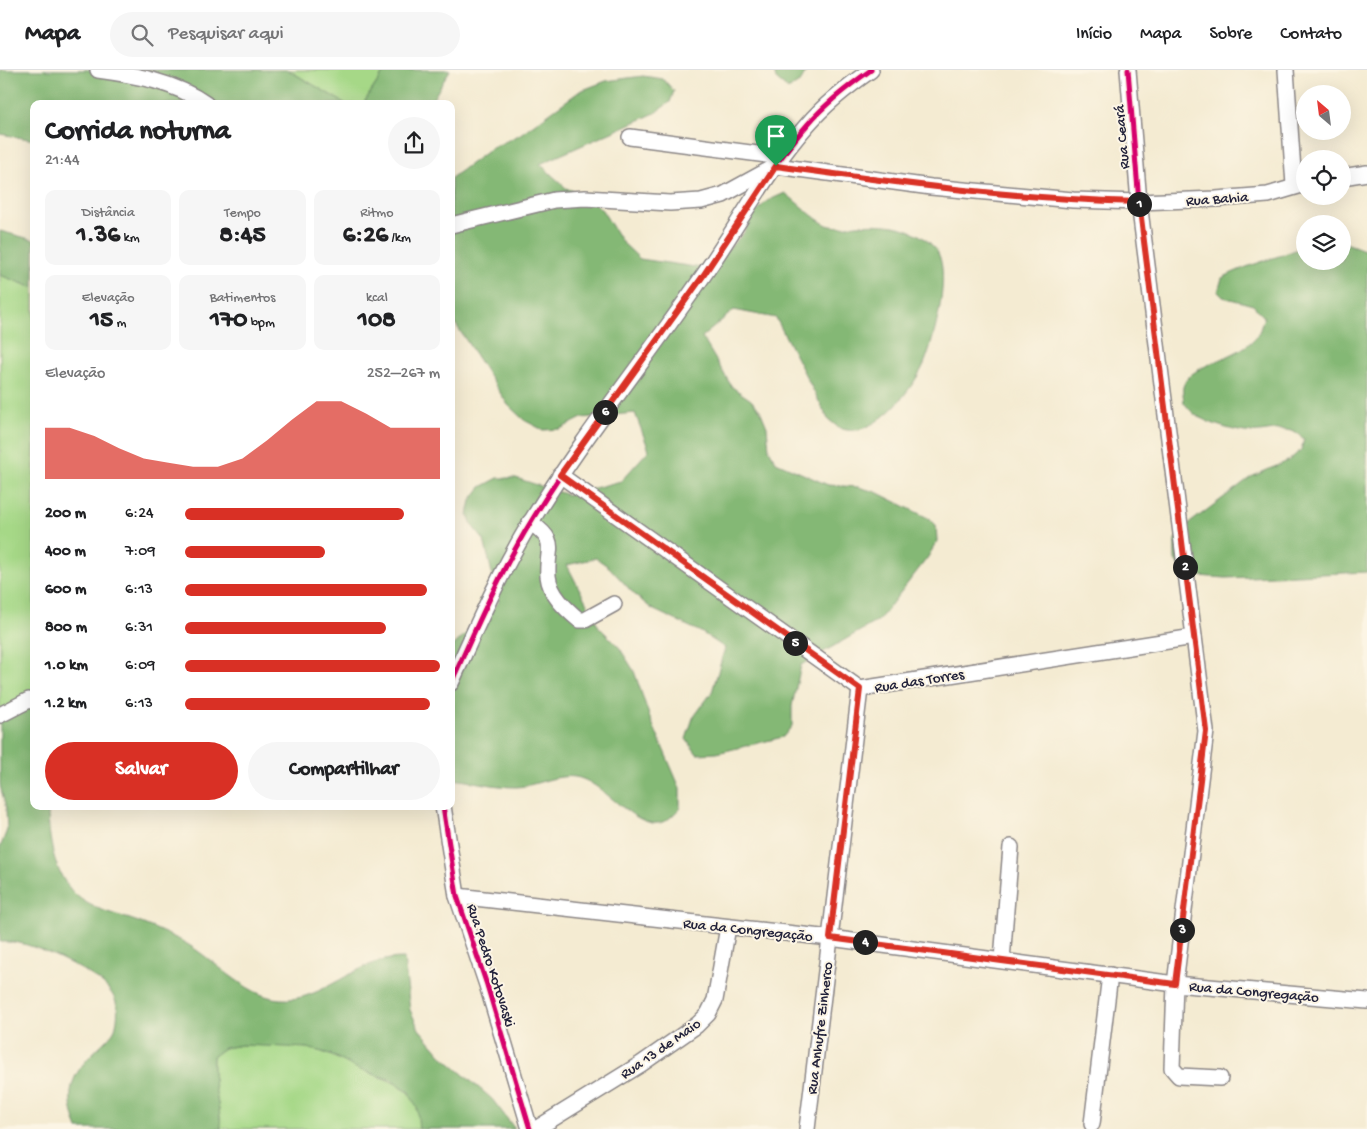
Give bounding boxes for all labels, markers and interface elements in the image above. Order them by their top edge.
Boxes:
search box [110,12,460,57]
text: Mapa [25,20,80,49]
icon: search [128,21,156,49]
text: Pesquisar aqui [168,23,284,46]
text: Início [1076,24,1112,45]
text: Mapa [1140,24,1181,45]
text: Sobre [1209,24,1252,45]
text: Contato [1280,24,1342,45]
north arrow [1296,85,1351,140]
map controls [1296,85,1351,270]
street label: Rua Ceará [1111,103,1135,170]
pin [755,115,797,166]
text: Corrida noturna [45,116,230,149]
button: share [388,117,440,169]
icon: arrive [762,122,790,150]
button: locate [1296,150,1351,205]
text: 21:44 [45,152,79,171]
street label: Rua Bahia [1185,189,1250,211]
pin: 1 [1126,192,1152,216]
text: 1 [1137,196,1142,213]
text: Distância [82,205,135,222]
text: Tempo [224,205,261,222]
text: Ritmo [360,205,393,222]
button: layers [1296,215,1351,270]
text: 1.36 [77,222,120,251]
text: 8:45 [219,222,266,251]
text: 6:26 [343,222,388,251]
text: km [120,230,140,247]
text: /km [388,230,411,247]
text: Elevação [82,290,135,307]
text: Batimentos [210,290,275,307]
text: kcal [366,290,388,307]
text: 15 [90,307,113,336]
text: 170 [210,307,247,336]
text: 108 [358,307,396,336]
text: m [113,315,126,332]
text: bpm [247,315,275,332]
text: Elevação [45,365,105,384]
text: 252–267 m [367,365,440,384]
pin: 6 [592,400,618,424]
text: 6 [602,404,609,421]
text: 200 m [45,505,86,524]
text: 6:24 [125,505,154,524]
text: 400 m [45,543,86,562]
text: 7:09 [125,543,155,562]
pin: 2 [1172,554,1198,580]
text: 2 [1182,559,1189,576]
text: 600 m [45,581,86,600]
text: 6:13 [125,581,153,600]
text: 800 m [45,619,87,638]
text: 6:31 [125,619,153,638]
pin: 5 [782,630,808,656]
text: 5 [792,635,799,652]
text: 1.0 km [45,657,88,676]
text: 6:09 [125,657,155,676]
street label: Rua das Torres [873,666,966,698]
text: 1.2 km [45,695,87,714]
text: 6:13 [125,695,153,714]
button: Salvar [45,742,238,800]
button: Compartilhar [248,742,440,800]
street label: Rua Pedro Kotovaski [462,902,519,1030]
street label: Rua da Congregação [682,915,814,947]
pin: 3 [1170,918,1194,942]
text: 3 [1179,922,1186,939]
pin: 4 [852,930,878,954]
text: 4 [862,934,869,951]
street label: Rua Anhufre Zinherco [804,961,838,1095]
street label: Rua da Congregação [1188,978,1320,1008]
street label: Rua 13 de Maio [617,1015,705,1084]

